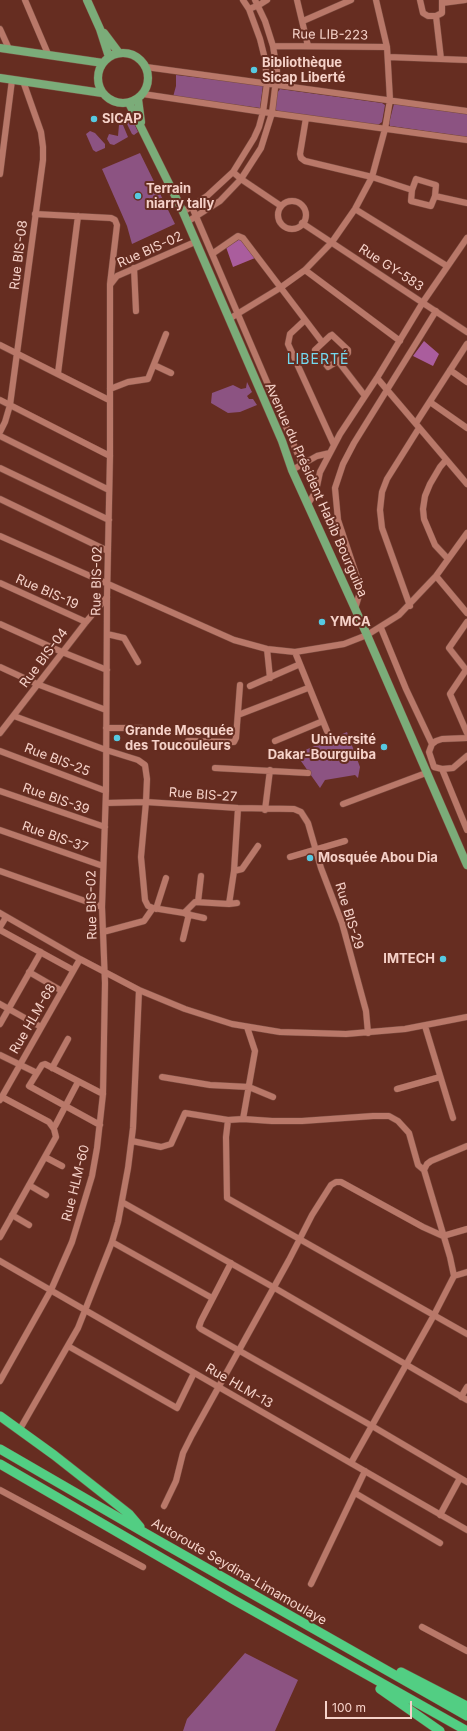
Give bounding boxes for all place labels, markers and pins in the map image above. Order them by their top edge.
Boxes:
place label: Bibliothèque Sicap Liberté [262,55,345,86]
marker: Bibliothèque Sicap Liberté [249,65,259,75]
place label: SICAP [102,111,142,127]
marker: SICAP [89,114,99,124]
place label: Terrain niarry tally [146,181,214,212]
marker: Terrain niarry tally [133,191,143,201]
place label: YMCA [330,614,371,630]
marker: YMCA [317,617,327,627]
place label: Grande Mosquée des Toucouleurs [125,723,234,754]
place label: Université Dakar-Bourguiba [268,732,376,763]
marker: Grande Mosquée des Toucouleurs [112,733,122,743]
marker: Université Dakar-Bourguiba [379,742,389,752]
place label: Mosquée Abou Dia [318,850,438,866]
marker: Mosquée Abou Dia [305,853,315,863]
place label: IMTECH [383,951,435,967]
marker: IMTECH [438,954,448,964]

